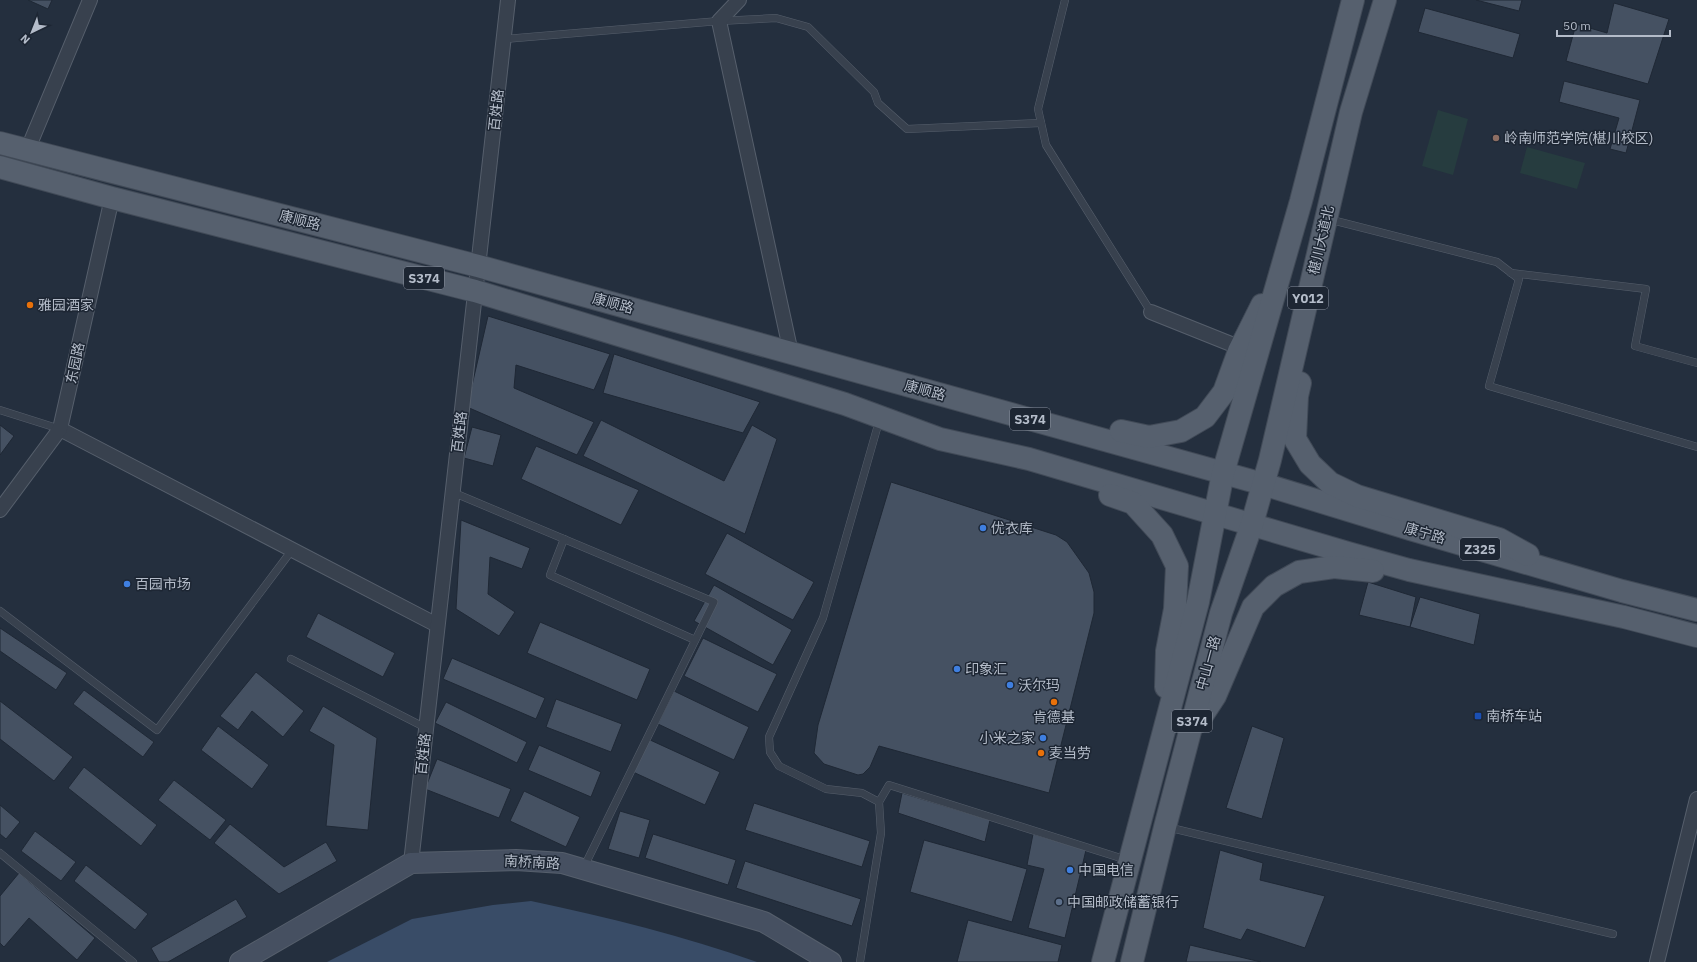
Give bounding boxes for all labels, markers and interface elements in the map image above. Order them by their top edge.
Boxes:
north arrow [12,12,52,52]
scale bar [1557,12,1670,38]
text: 50 m [1563,18,1591,33]
text: N [17,31,33,47]
street label: 百姓路 [485,88,507,132]
place label: 岭南师范学院(椹川校区) [1504,129,1653,147]
marker: 岭南师范学院(椹川校区) [1491,133,1501,143]
street label: 椹川大道北 [1304,204,1338,276]
street label: 康顺路 [277,206,323,234]
road number: S374 [404,267,444,289]
road number: Y012 [1288,287,1328,309]
street label: 康顺路 [590,289,636,317]
place label: 雅园酒家 [38,296,94,314]
marker: 雅园酒家 [25,300,35,310]
street label: 东园路 [62,341,88,385]
street label: 康顺路 [902,376,948,404]
road number: S374 [1010,408,1050,430]
street label: 百姓路 [448,410,470,454]
place label: 优衣库 [991,519,1033,537]
street label: 康宁路 [1402,519,1448,547]
marker: 优衣库 [978,523,988,533]
road number: Z325 [1460,538,1500,560]
place label: 百园市场 [135,575,191,593]
marker: 百园市场 [122,579,132,589]
street label: 中山一路 [1192,634,1224,692]
place label: 印象汇 [965,660,1007,678]
marker: 印象汇 [952,664,962,674]
place label: 沃尔玛 [1018,676,1060,694]
marker: 沃尔玛 [1005,680,1015,690]
marker: 肯德基 [1049,697,1059,707]
place label: 南桥车站 [1486,707,1542,725]
place label: 肯德基 [1033,708,1075,726]
road number: S374 [1172,710,1212,732]
marker: 南桥车站 [1473,711,1483,721]
place label: 小米之家 [979,729,1035,747]
street label: 百姓路 [412,732,434,776]
marker: 小米之家 [1038,733,1048,743]
place label: 麦当劳 [1049,744,1091,762]
marker: 麦当劳 [1036,748,1046,758]
street label: 南桥南路 [504,852,560,872]
place label: 中国电信 [1078,861,1134,879]
marker: 中国电信 [1065,865,1075,875]
place label: 中国邮政储蓄银行 [1067,893,1179,911]
marker: 中国邮政储蓄银行 [1054,897,1064,907]

